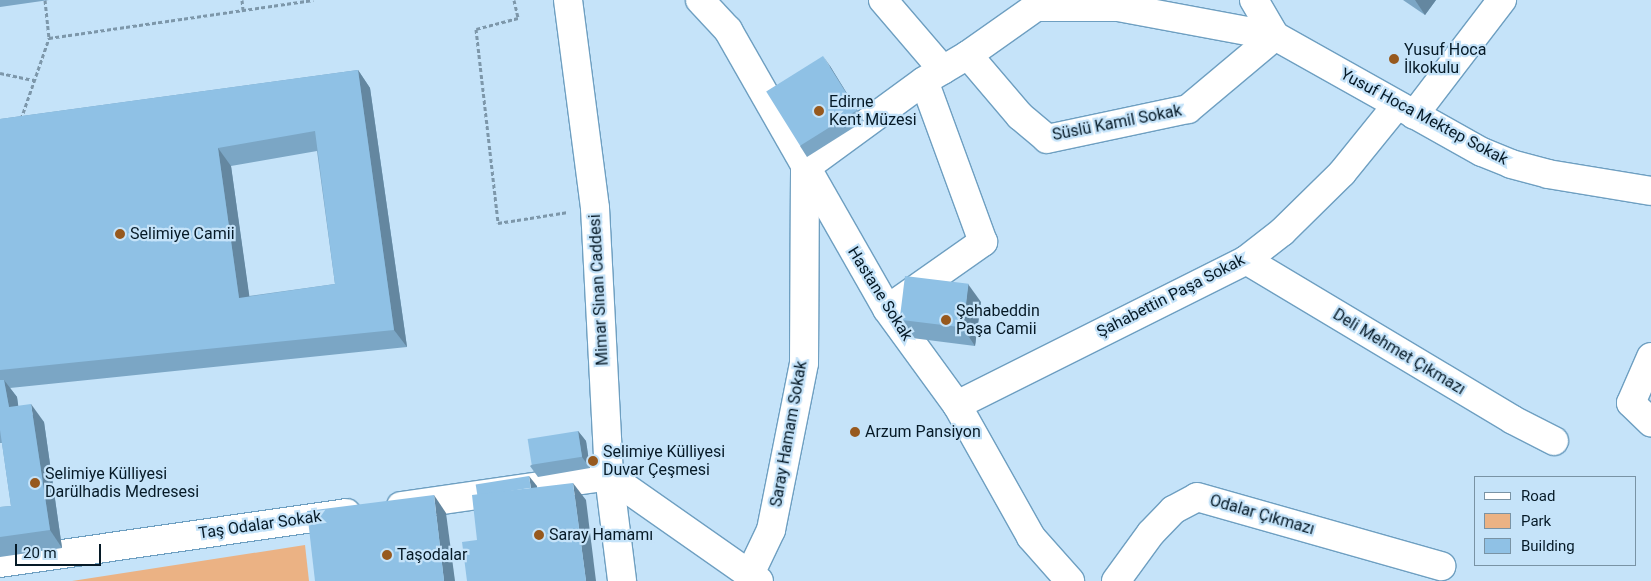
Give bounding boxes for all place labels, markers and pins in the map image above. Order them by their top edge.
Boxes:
place label: Yusuf Hoca İlkokulu [1404,40,1486,78]
marker: Yusuf Hoca İlkokulu [1388,53,1400,65]
place label: Edirne Kent Müzesi [829,92,917,130]
marker: Edirne Kent Müzesi [813,105,825,117]
place label: Selimiye Camii [130,224,235,244]
marker: Selimiye Camii [114,228,126,240]
place label: Şehabeddin Paşa Camii [956,301,1040,339]
marker: Şehabeddin Paşa Camii [940,314,952,326]
place label: Arzum Pansiyon [865,422,981,442]
marker: Arzum Pansiyon [849,426,861,438]
place label: Selimiye Külliyesi Duvar Çeşmesi [603,442,725,480]
marker: Selimiye Külliyesi Duvar Çeşmesi [587,455,599,467]
place label: Selimiye Külliyesi Darülhadis Medresesi [45,464,199,502]
marker: Selimiye Külliyesi Darülhadis Medresesi [29,477,41,489]
place label: Saray Hamamı [549,525,653,545]
marker: Saray Hamamı [533,529,545,541]
place label: Taşodalar [397,545,467,565]
marker: Taşodalar [381,549,393,561]

